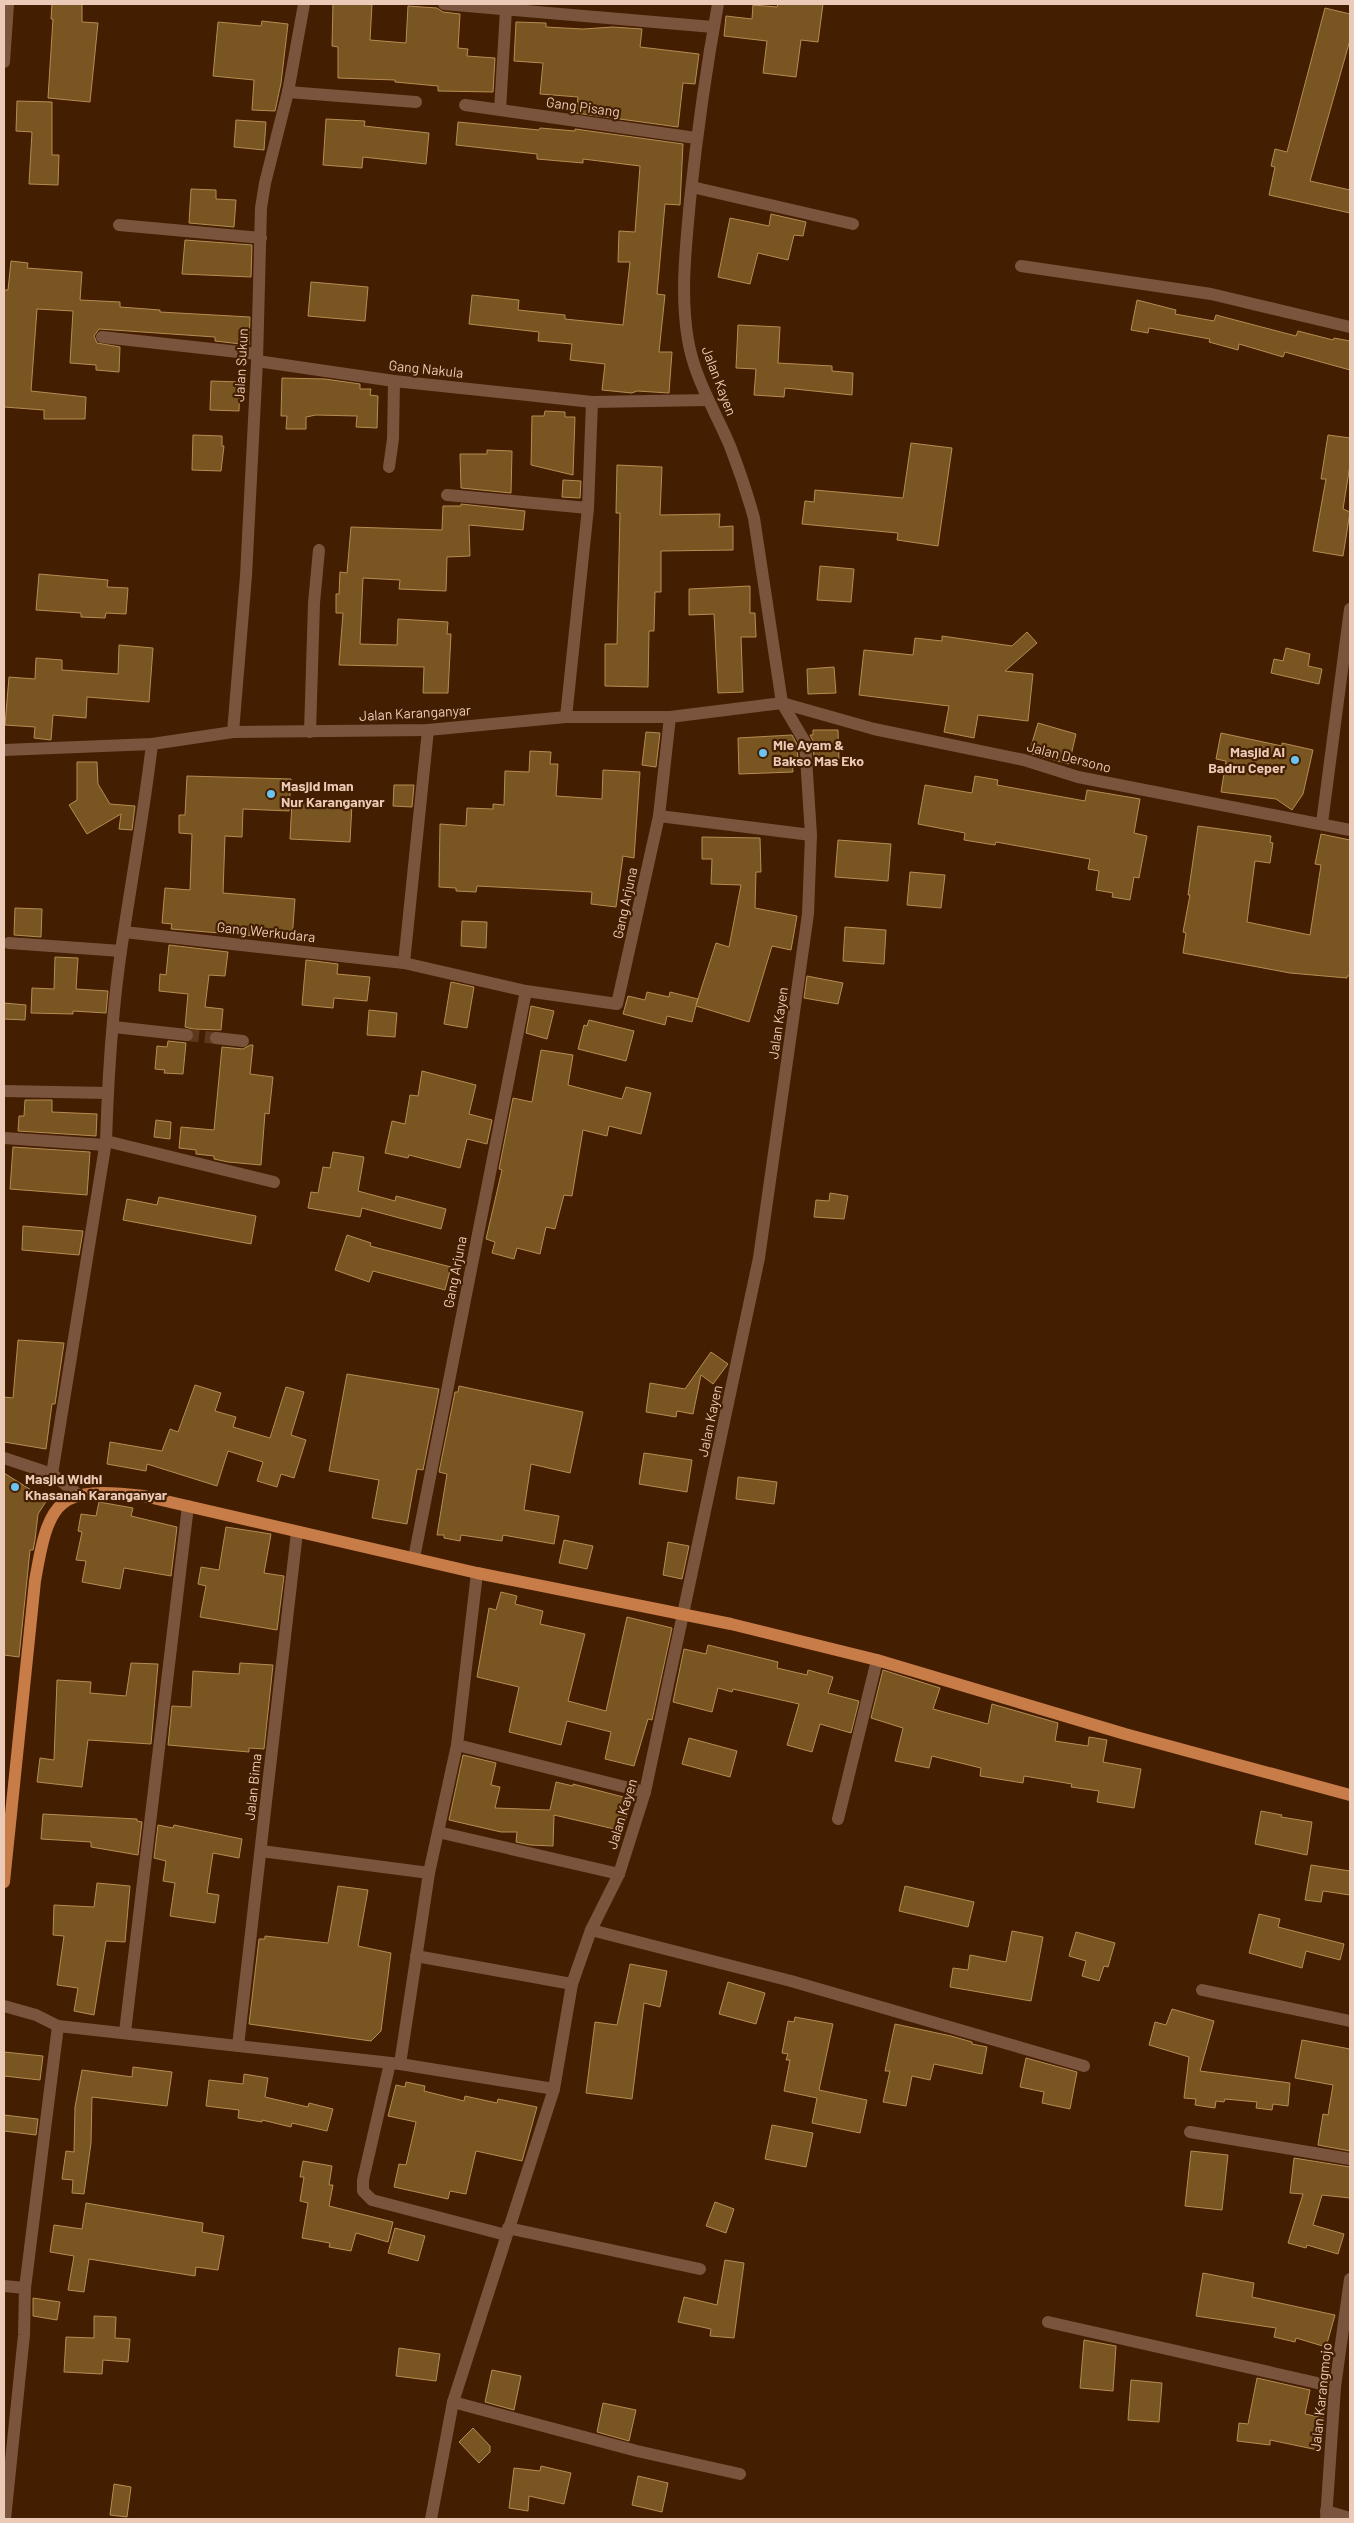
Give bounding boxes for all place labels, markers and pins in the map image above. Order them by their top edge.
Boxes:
place label: Mie Ayam & Bakso Mas Eko [773,736,864,769]
place label: Masjid Al Badru Ceper [1208,743,1286,776]
marker: Mie Ayam & Bakso Mas Eko [757,747,769,759]
marker: Masjid Al Badru Ceper [1289,754,1301,766]
place label: Masjid Iman Nur Karanganyar [281,777,385,810]
marker: Masjid Iman Nur Karanganyar [265,788,277,800]
place label: Masjid Widhi Khasanah Karanganyar [25,1470,168,1503]
marker: Masjid Widhi Khasanah Karanganyar [9,1481,21,1493]

